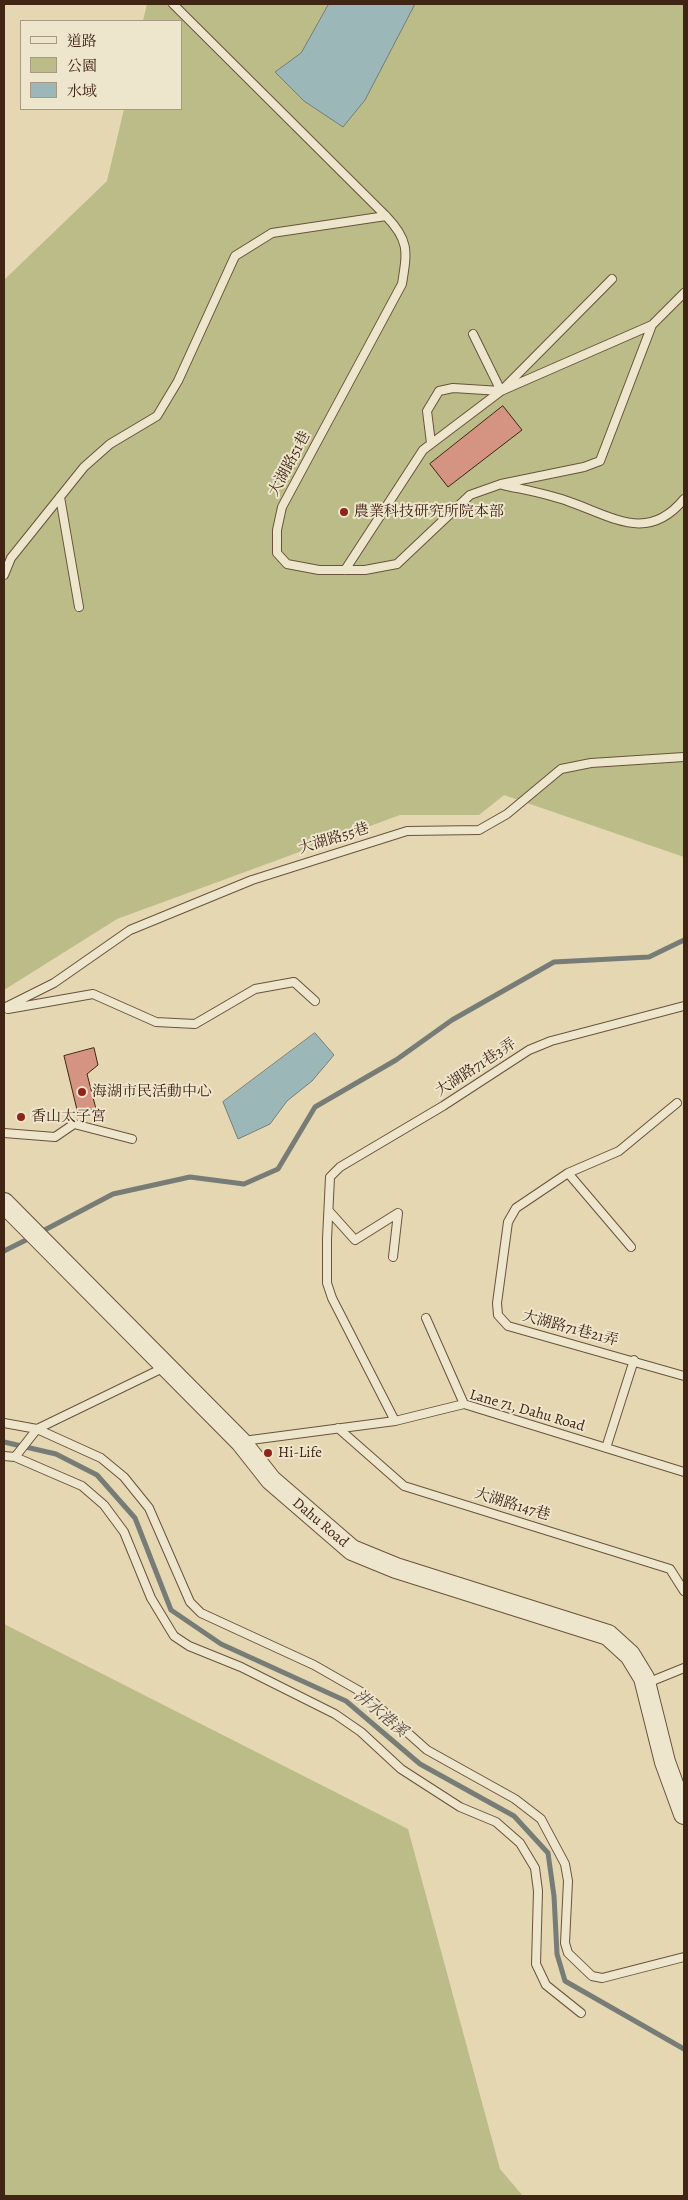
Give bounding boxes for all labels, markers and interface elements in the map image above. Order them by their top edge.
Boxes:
legend [20,20,182,110]
text: 道路 [67,31,97,51]
text: 公園 [67,56,97,76]
text: 水域 [67,81,97,101]
street label: 大湖路51巷 [265,428,315,500]
place label: 農業科技研究所院本部 [354,503,504,521]
marker: 農業科技研究所院本部 [338,506,350,518]
street label: 大湖路55巷 [297,820,371,858]
street label: 大湖路71巷3弄 [432,1035,520,1101]
place label: 海湖市民活動中心 [92,1083,212,1101]
marker: 海湖市民活動中心 [76,1086,88,1098]
place label: 香山太子宮 [31,1108,106,1126]
marker: 香山太子宮 [15,1111,27,1123]
street label: 大湖路71巷21弄 [520,1308,620,1350]
street label: Lane 71, Dahu Road [467,1386,587,1436]
place label: Hi-Life [278,1444,322,1462]
marker: Hi-Life [262,1447,274,1459]
street label: 大湖路147巷 [472,1485,552,1525]
street label: Dahu Road [288,1494,352,1552]
water label: 汫水港溪 [349,1686,411,1742]

